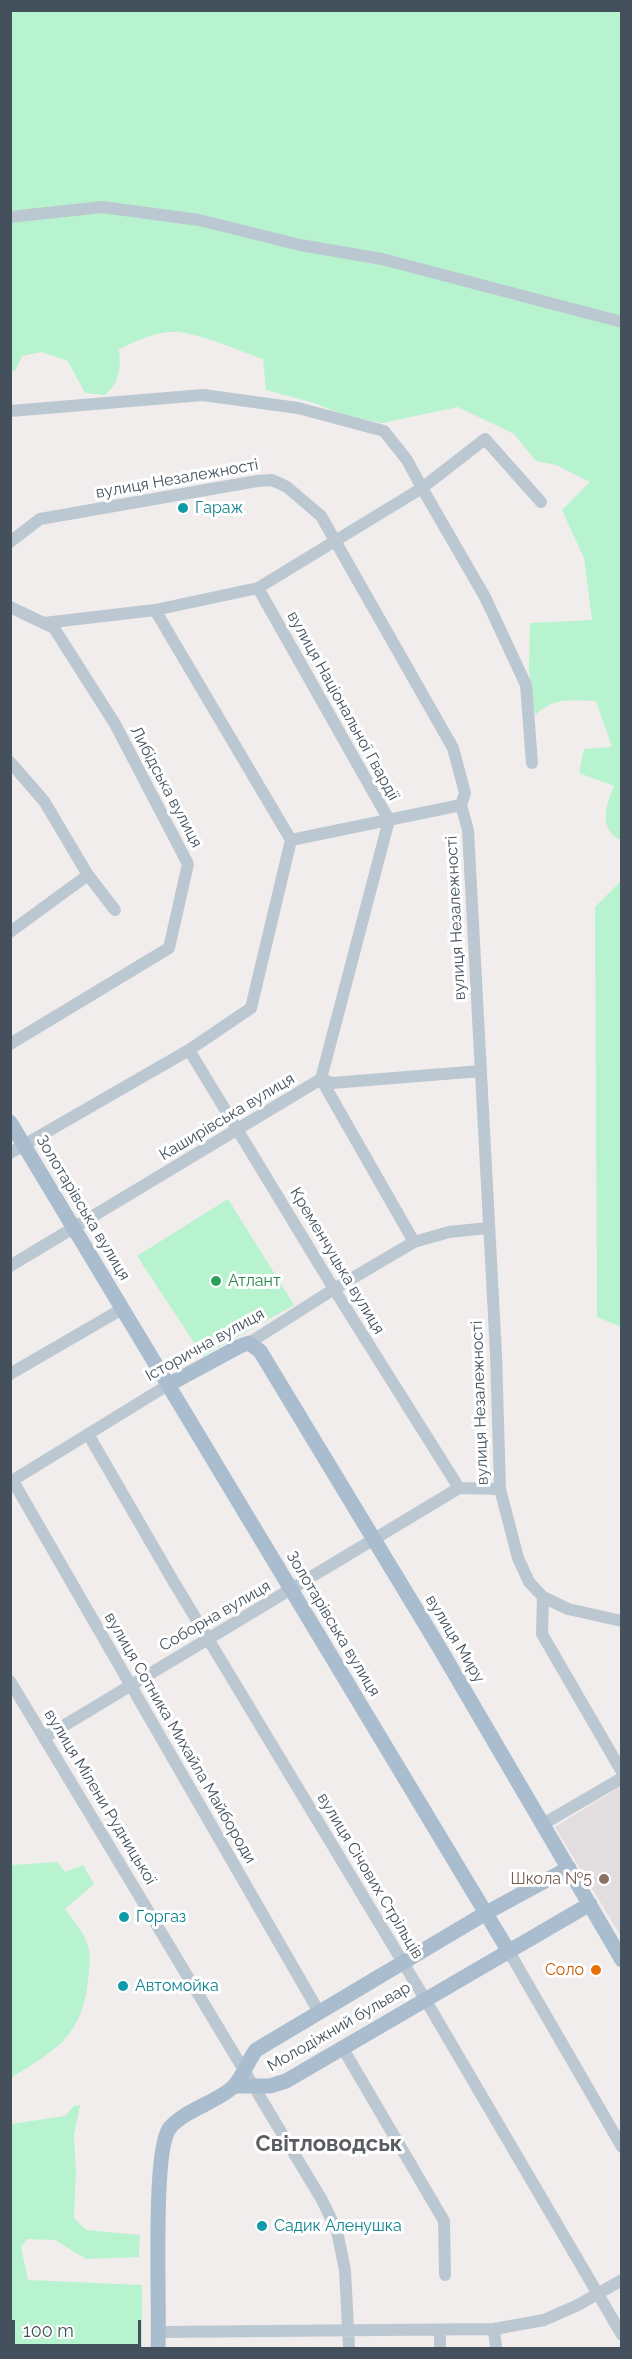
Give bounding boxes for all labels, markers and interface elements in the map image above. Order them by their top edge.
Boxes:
street label: вулиця Незалежності [94,455,260,503]
place label: Гараж [195,498,243,518]
marker: Гараж [176,501,190,515]
street label: вулиця Національної Гвардії [283,608,403,804]
street label: Либідська вулиця [126,723,206,851]
street label: вулиця Незалежності [442,835,470,1001]
street label: Каширівська вулиця [156,1069,298,1165]
street label: Золотарівська вулиця [32,1132,134,1284]
street label: Кременчуцька вулиця [286,1184,388,1338]
place label: Атлант [228,1271,281,1291]
marker: Атлант [209,1274,223,1288]
street label: Історична вулиця [142,1304,268,1386]
street label: вулиця Незалежності [468,1320,492,1486]
street label: Золотарівська вулиця [282,1548,384,1700]
street label: Соборна вулиця [156,1576,274,1656]
street label: вулиця Миру [421,1592,489,1686]
street label: вулиця Сотника Михайла Майбороди [100,1609,260,1867]
street label: вулиця Мілени Рудницької [40,1706,160,1888]
street label: вулиця Січових Стрільців [313,1790,427,1962]
place label: Школа №5 [511,1869,592,1889]
marker: Школа №5 [597,1872,611,1886]
place label: Горгаз [136,1907,186,1927]
marker: Горгаз [117,1910,131,1924]
place label: Соло [545,1960,584,1980]
marker: Соло [589,1963,603,1977]
place label: Автомойка [135,1976,219,1996]
street label: Молодіжний бульвар [264,1978,414,2076]
marker: Автомойка [116,1979,130,1993]
district label: Світловодськ [256,2131,402,2157]
place label: Садик Аленушка [274,2216,402,2236]
marker: Садик Аленушка [255,2219,269,2233]
scale bar [15,2308,144,2346]
text: 100 m [23,2320,74,2341]

